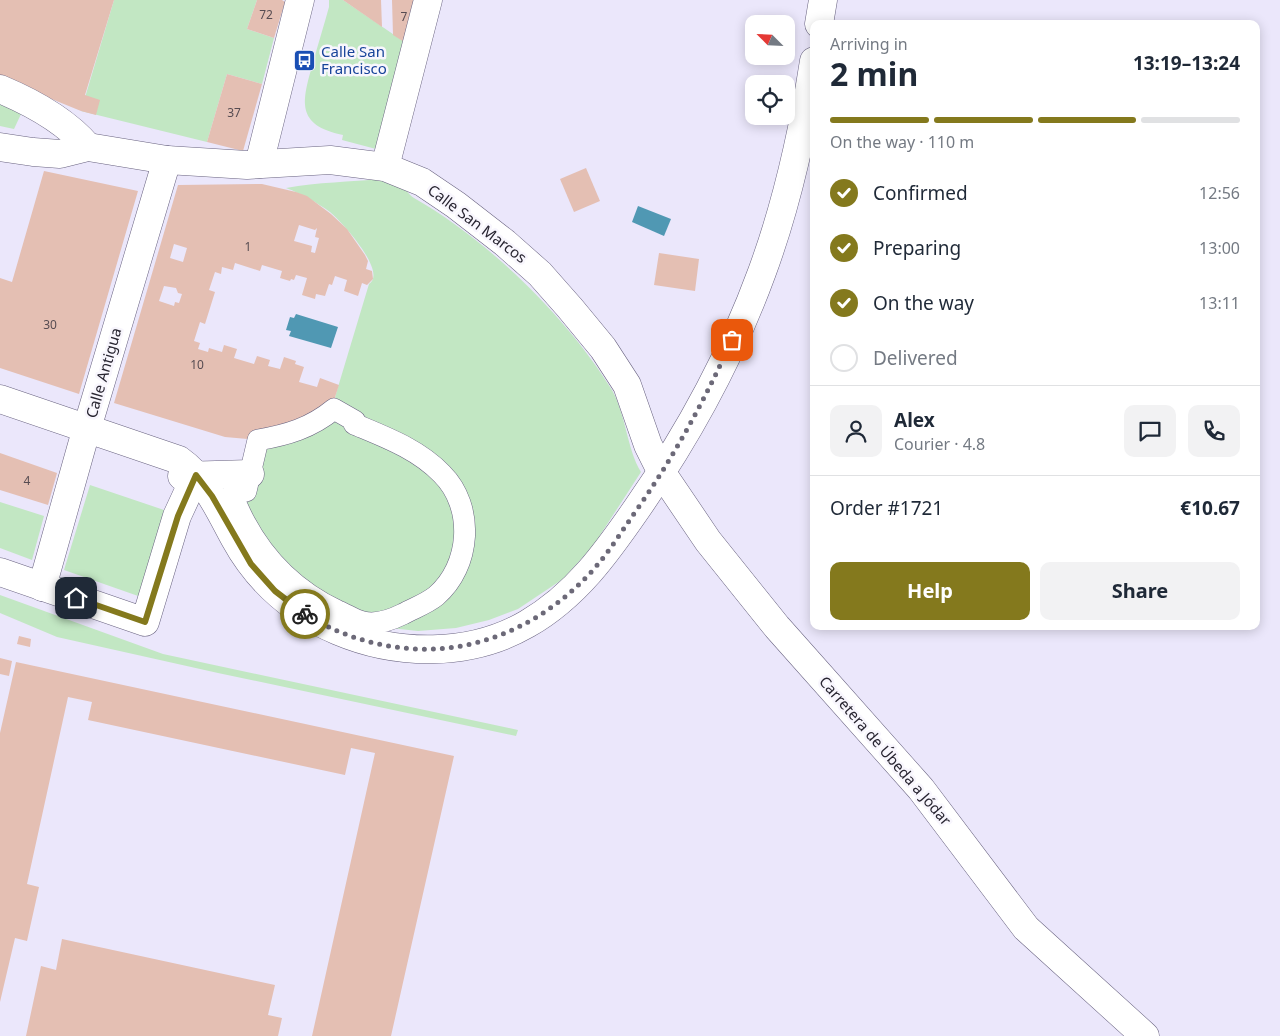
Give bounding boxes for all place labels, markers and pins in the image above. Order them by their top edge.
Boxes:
place label: Calle San Francisco [321,41,387,78]
bus stop icon: Calle San Francisco [293,49,317,73]
pin [711,319,753,361]
pin [55,577,97,619]

